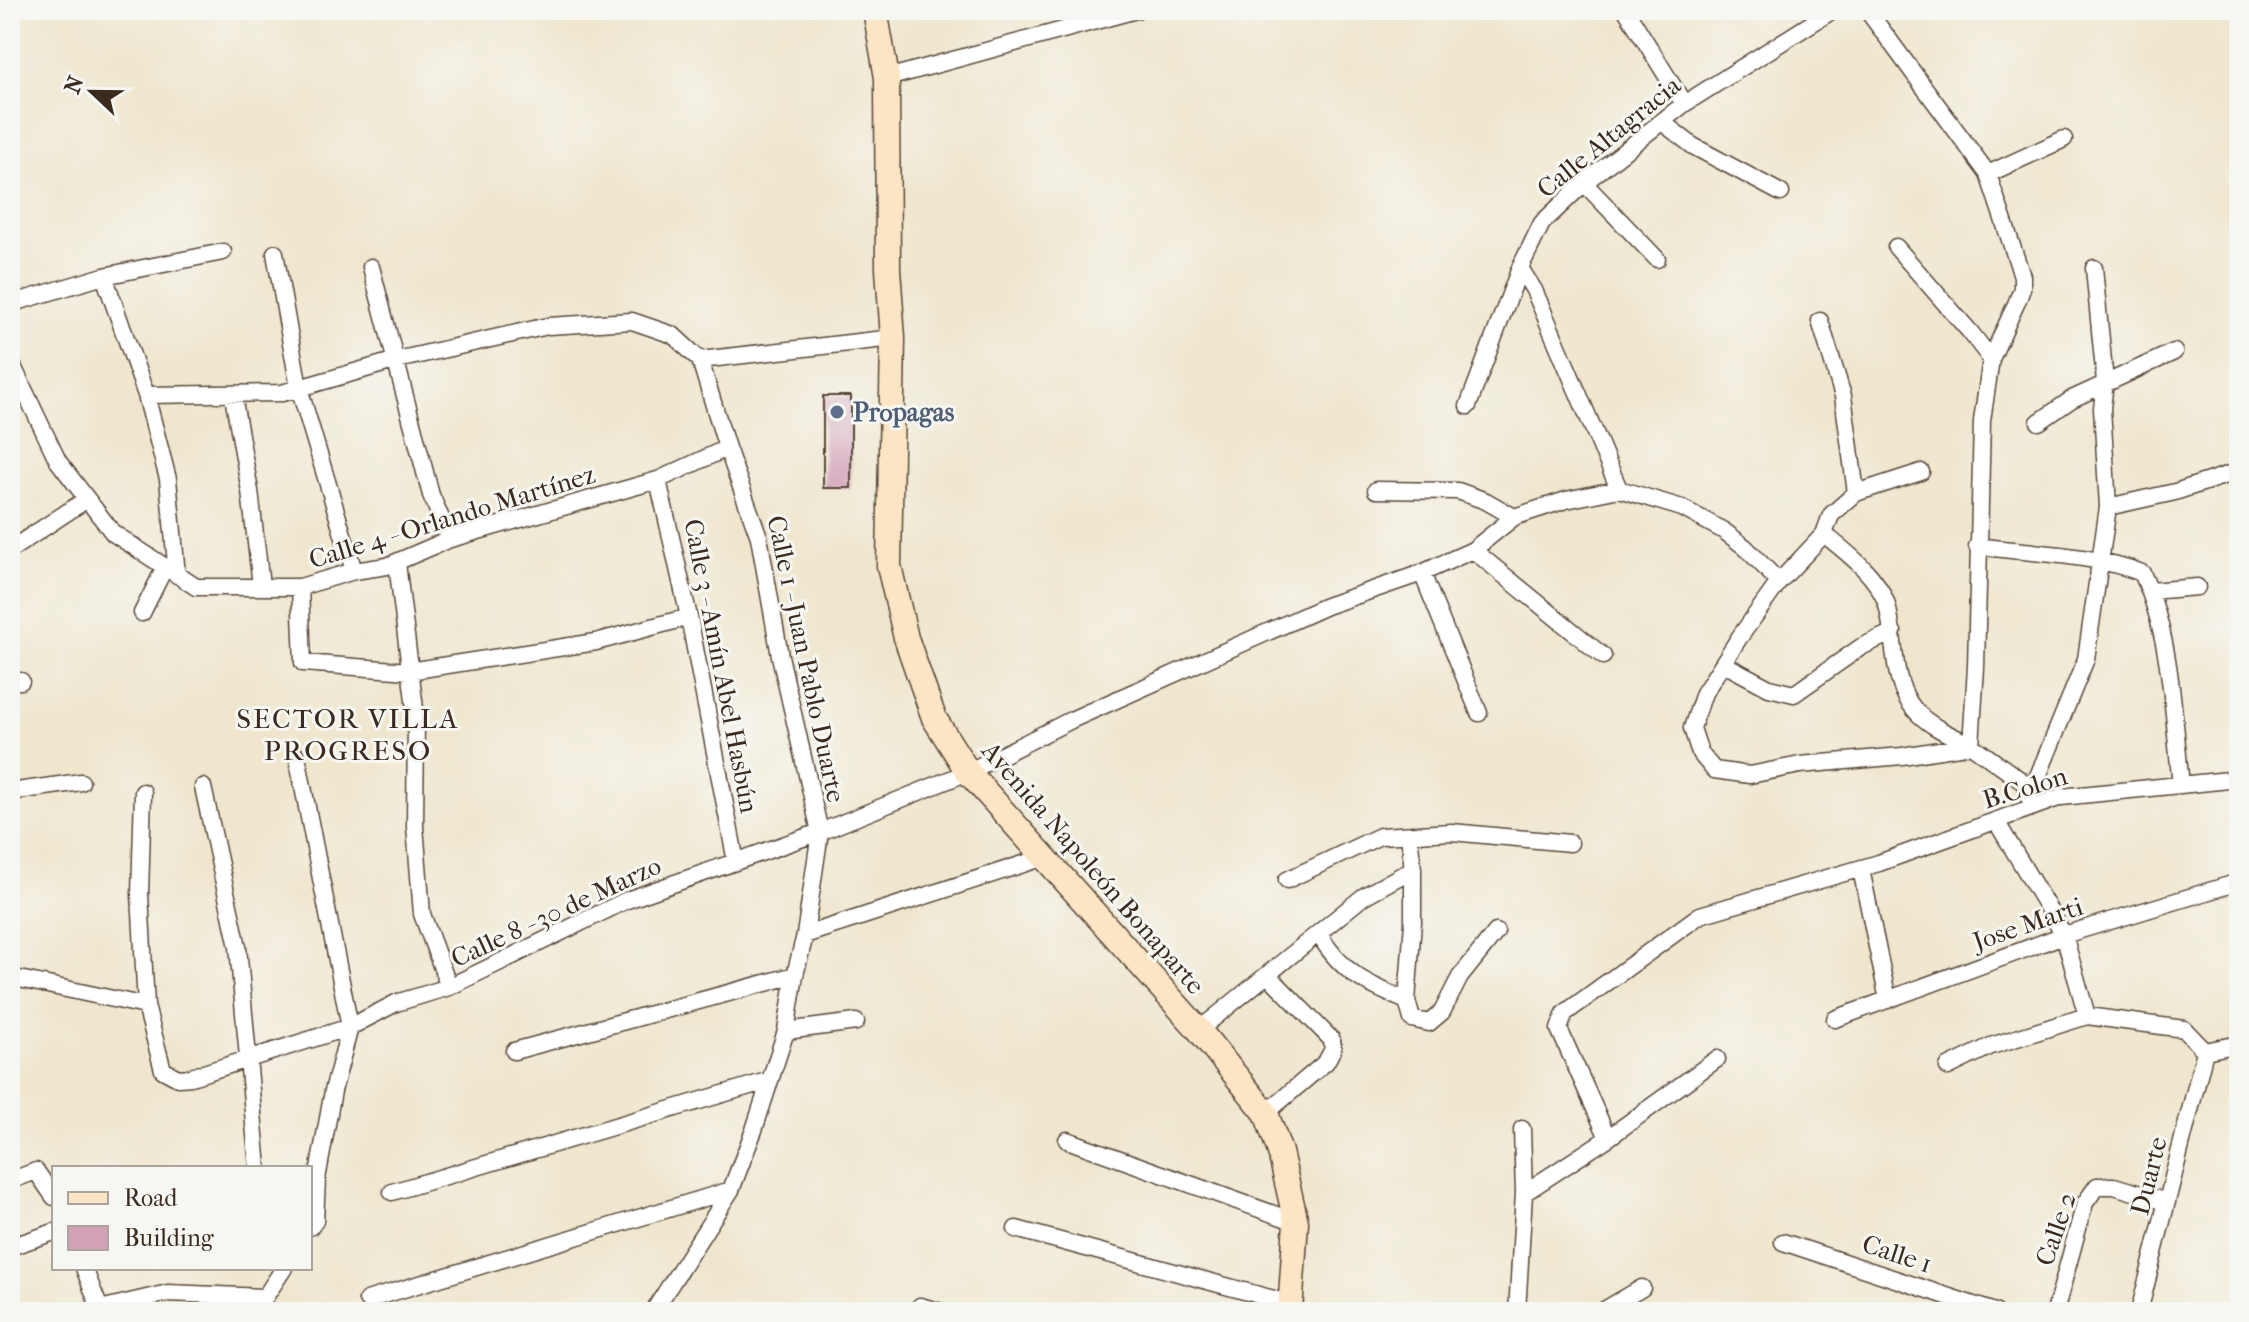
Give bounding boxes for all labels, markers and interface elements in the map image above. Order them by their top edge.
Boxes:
north arrow [52,52,132,132]
street label: Calle Altagracia [1531,69,1688,204]
text: N [59,72,90,97]
place label: Propagas [853,397,955,428]
marker: Propagas [828,403,846,421]
street label: Calle 4 - Orlando Martínez [305,459,599,575]
street label: Calle 1 - Juan Pablo Duarte [760,513,852,805]
street label: Calle 3 - Amín Abel Hasbún [677,516,765,816]
district label: SECTOR VILLA PROGRESO [236,702,460,767]
street label: Avenida Napoleón Bonaparte [974,735,1211,1001]
street label: B.Colon [1979,761,2071,815]
street label: Calle 8 - 30 de Marzo [446,850,666,974]
street label: Jose Marti [1967,891,2087,958]
street label: Duarte [2124,1133,2174,1219]
legend [52,1166,312,1270]
text: Road [124,1184,178,1212]
street label: Calle 2 [2029,1188,2083,1270]
text: Building [124,1224,215,1252]
street label: Calle 1 [1858,1228,1936,1280]

